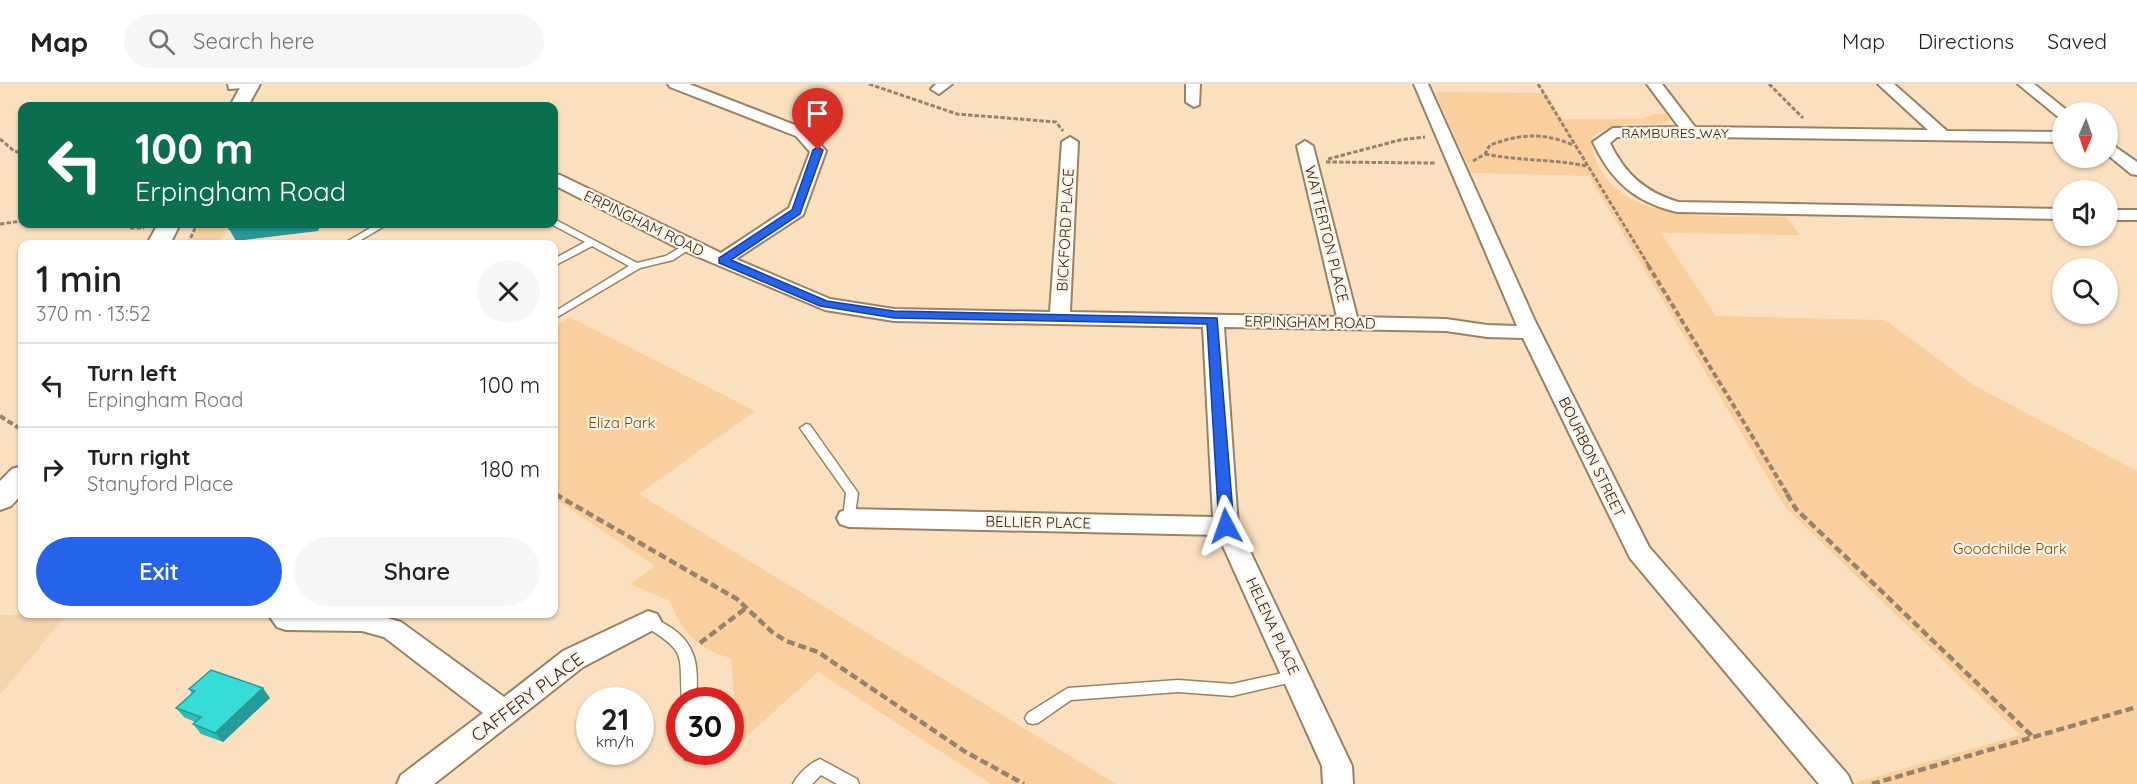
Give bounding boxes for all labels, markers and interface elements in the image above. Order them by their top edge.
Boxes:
search box [124,14,544,68]
text: Map [30,24,88,59]
icon: search [145,25,178,58]
text: Search here [193,27,315,55]
text: Map [1842,28,1885,54]
text: Directions [1918,28,2014,54]
text: Saved [2047,28,2107,54]
pin [792,88,843,150]
icon: arrive [801,97,834,130]
north arrow [2052,102,2118,168]
map controls [2052,102,2118,324]
text: 100 m [135,122,253,175]
street label: RAMBURES WAY [1621,124,1729,142]
icon: left [36,126,114,204]
street label: WATTERTON PLACE [1301,164,1353,304]
street label: BICKFORD PLACE [1052,168,1078,292]
text: Erpingham Road [135,174,346,208]
button: sound [2052,180,2118,246]
street label: ERPINGHAM ROAD [581,186,707,260]
text: 1 min [36,256,122,301]
button: search [2052,258,2118,324]
button: close [477,260,540,323]
text: 370 m · 13:52 [36,301,151,326]
street label: ERPINGHAM ROAD [1244,311,1376,333]
text: Turn left [87,359,177,387]
icon: left [36,369,69,402]
text: 100 m [480,371,540,399]
text: Erpingham Road [87,387,243,412]
street label: BOURBON STREET [1555,394,1629,520]
park label: Eliza Park [588,413,656,432]
text: Turn right [87,443,191,471]
icon: right [36,453,69,486]
text: 180 m [481,455,540,483]
text: Stanyford Place [87,471,234,496]
position arrow [1194,494,1258,558]
street label: BELLIER PLACE [985,512,1091,532]
button: Exit [36,537,282,606]
button: Share [294,537,540,606]
park label: Goodchilde Park [1953,539,2067,558]
street label: HELENA PLACE [1242,574,1304,678]
street label: CAFFERY PLACE [466,647,588,747]
speed limit sign: 30 [666,687,744,765]
text: 21 [601,700,629,738]
text: km/h [596,732,634,751]

